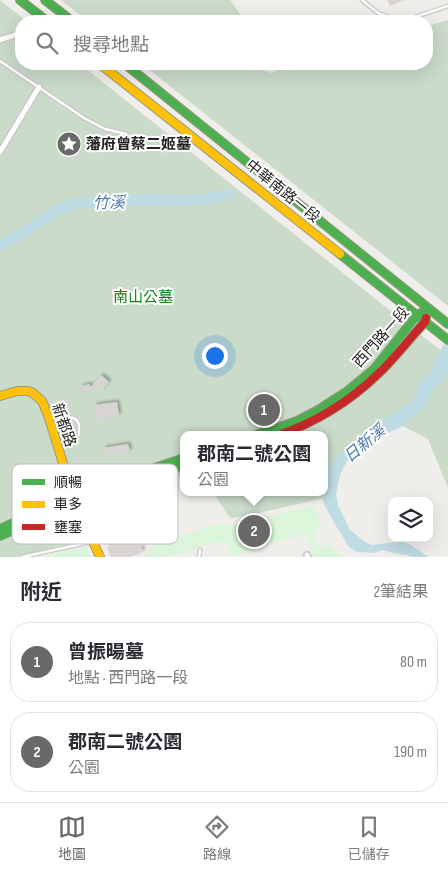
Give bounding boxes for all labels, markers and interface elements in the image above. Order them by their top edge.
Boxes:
search box [15,15,433,70]
icon: search [33,29,61,57]
text: 搜尋地點 [73,34,149,57]
place icon: 藩府曾蔡二姬墓 [56,131,82,157]
place label: 藩府曾蔡二姬墓 [86,135,191,154]
street label: 中華南路一段 [242,156,324,227]
water label: 竹溪 [93,194,127,213]
park label: 南山公墓 [113,288,173,307]
street label: 西門路一段 [349,303,414,372]
your location [202,343,228,369]
pin: 1 [248,391,280,429]
street label: 新都路 [47,401,80,450]
water label: 日新溪 [340,420,391,467]
popup [180,431,328,496]
text: 郡南二號公園 [197,443,311,466]
legend [12,464,178,544]
text: 公園 [197,471,229,490]
text: 順暢 [54,474,82,491]
text: 車多 [54,496,82,513]
map controls [388,497,433,542]
button: layers [388,497,433,542]
pin: 2 [238,512,270,550]
text: 壅塞 [54,519,82,536]
text: 附近 [20,580,62,605]
text: 2筆結果 [373,583,428,602]
text: 曾振暘墓 [68,641,144,664]
text: 1 [34,653,40,672]
text: 80 m [400,653,427,672]
text: 地點 · 西門路一段 [68,669,188,688]
text: 郡南二號公園 [68,731,182,754]
text: 2 [33,743,41,762]
text: 190 m [394,743,427,762]
text: 公園 [68,759,100,778]
tab: 地圖 [58,813,86,863]
tab: 路線 [203,813,231,863]
tab: 已儲存 [348,813,390,863]

